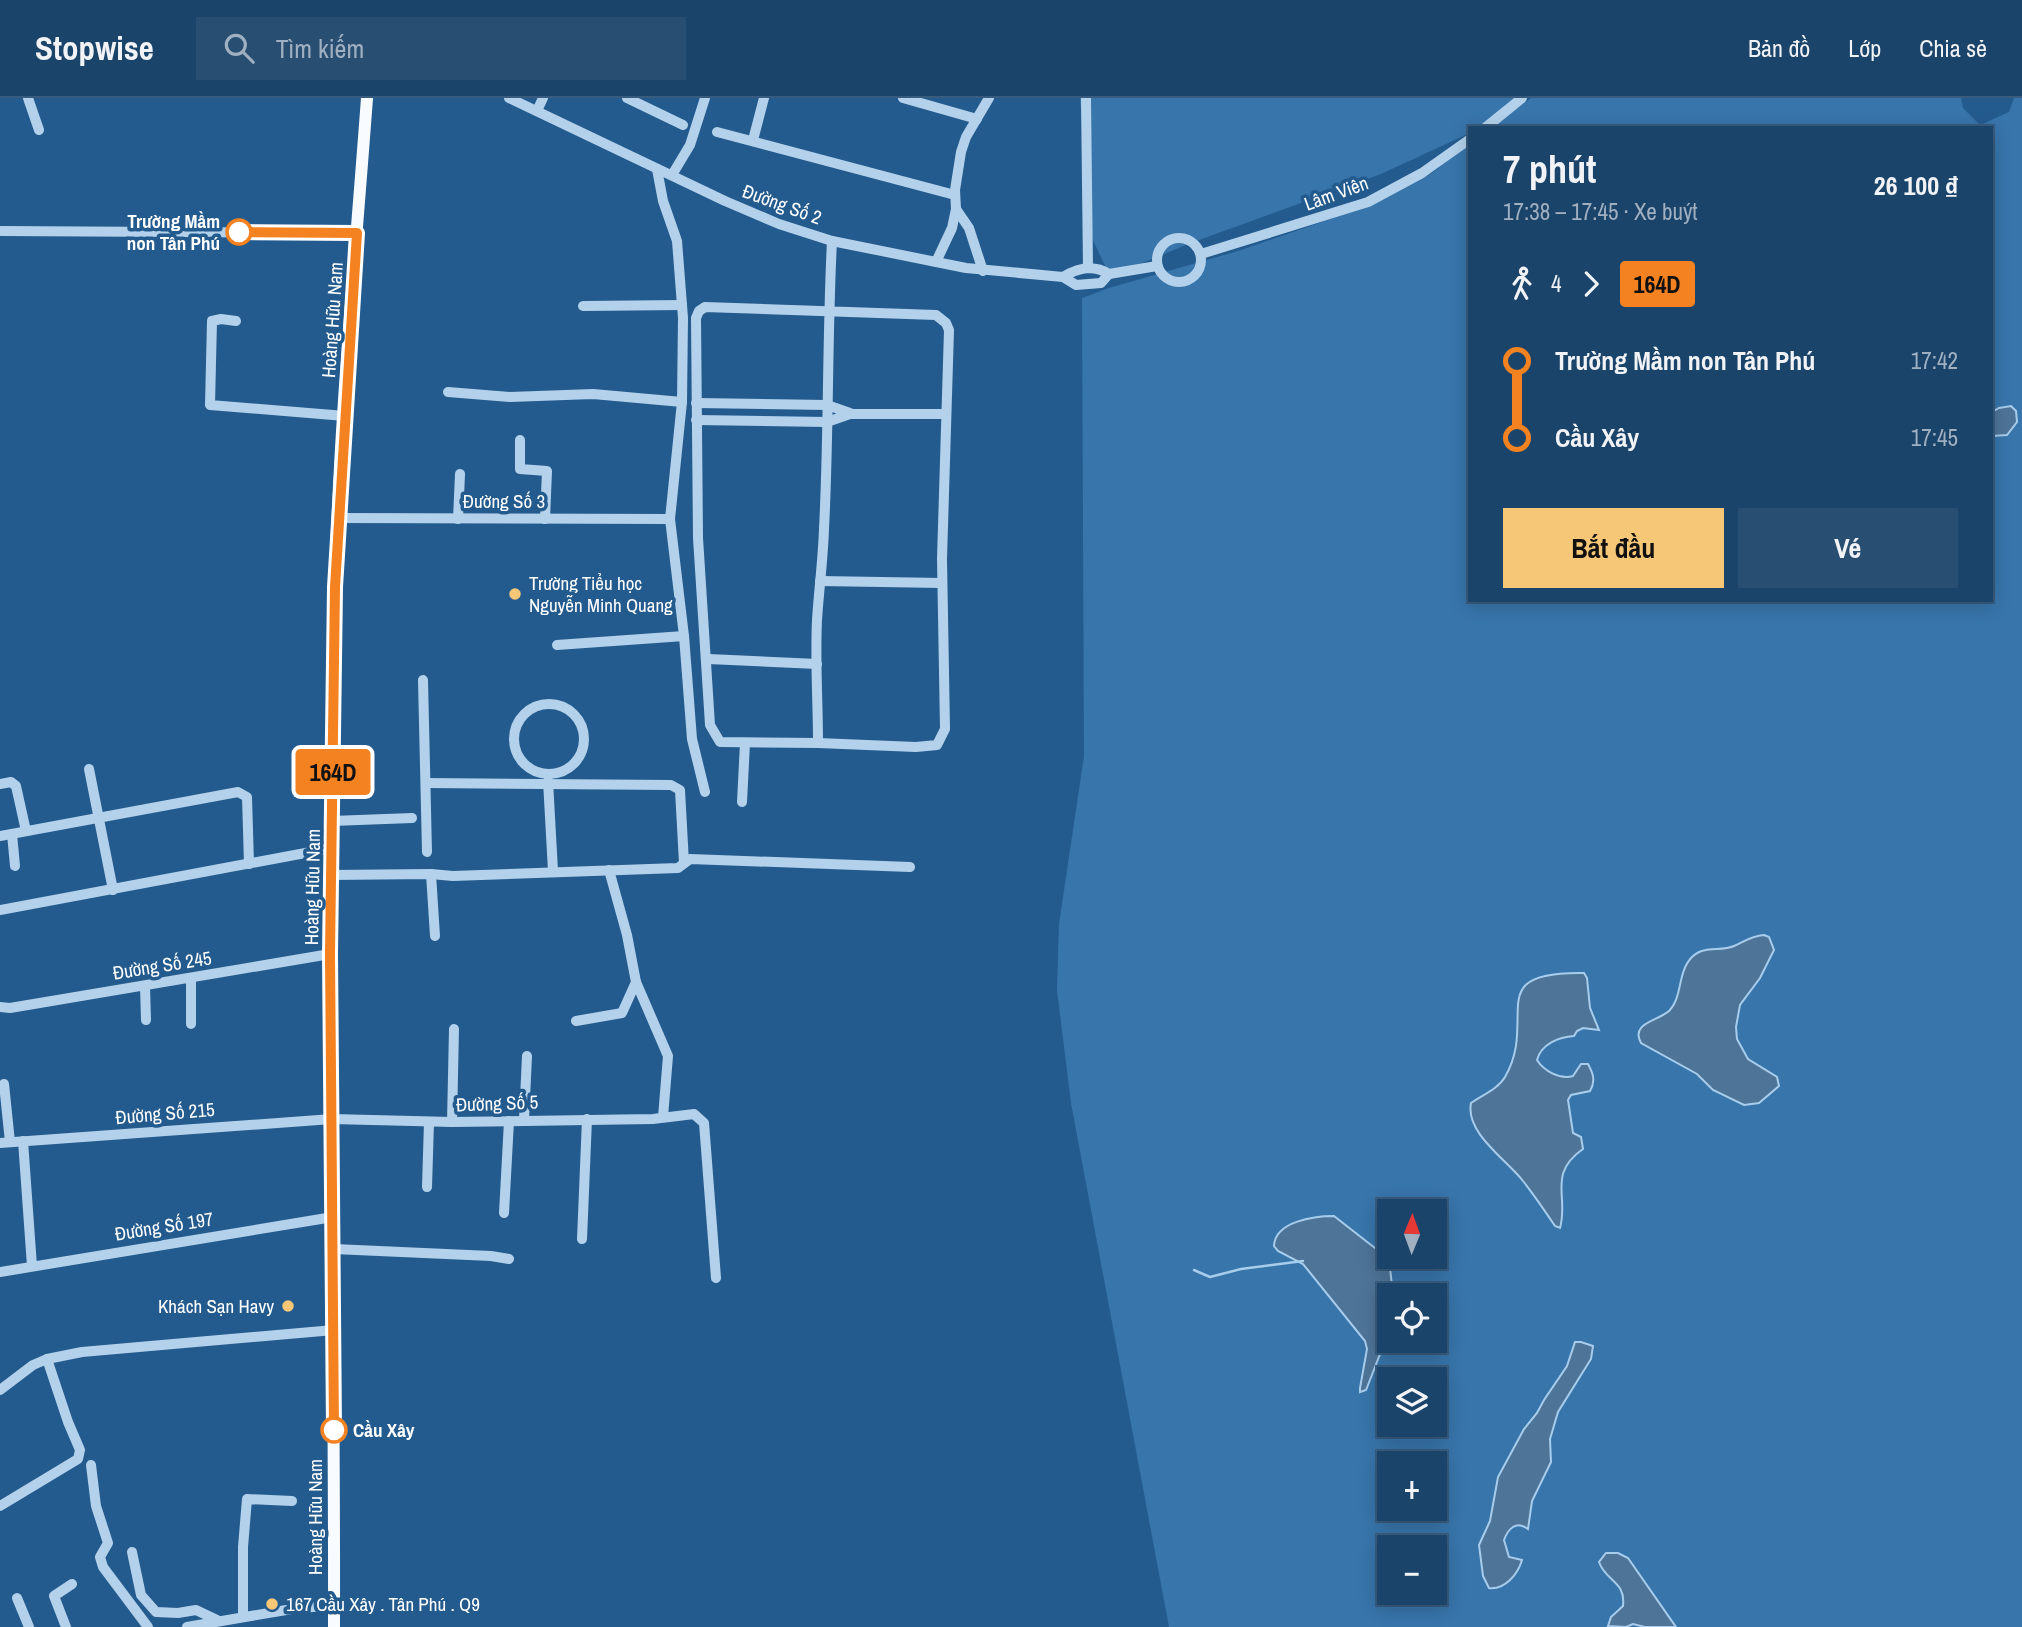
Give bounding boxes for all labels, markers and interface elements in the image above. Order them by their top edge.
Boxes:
search box [196,17,686,80]
text: Stopwise [35,26,154,70]
icon: search [220,29,258,67]
text: Tìm kiếm [276,31,364,66]
text: Bản đồ [1748,32,1810,64]
text: Lớp [1848,32,1881,64]
text: Chia sẻ [1919,32,1987,64]
text: 7 phút [1503,144,1596,195]
text: 26 100 ₫ [1874,168,1958,203]
street label: Lâm Viên [1300,169,1372,217]
street label: Đường Số 2 [739,178,825,230]
text: 17:38 – 17:45 · Xe buýt [1503,196,1698,227]
place label: Trường Mầm non Tân Phú [127,208,220,256]
marker: Trường Mầm non Tân Phú [226,219,252,245]
street label: Hoàng Hữu Nam [315,261,349,379]
icon: walk [1503,265,1541,303]
icon: forward [1572,265,1610,303]
text: 4 [1551,268,1562,299]
text: 164D [1634,268,1681,300]
text: Trường Mầm non Tân Phú [1555,343,1815,378]
text: 17:42 [1911,345,1958,376]
text: Cầu Xây [1555,420,1639,455]
text: 17:45 [1911,422,1958,453]
street label: Đường Số 3 [463,488,545,514]
button: Bắt đầu [1503,508,1724,588]
button: Vé [1738,508,1958,588]
place label: Trường Tiểu học Nguyễn Minh Quang [529,570,673,618]
marker: Trường Tiểu học Nguyễn Minh Quang [507,586,523,602]
line badge: 164D [284,749,382,795]
text: 164D [309,756,357,788]
street label: Hoàng Hữu Nam [298,829,326,945]
street label: Đường Số 245 [111,944,214,986]
street label: Đường Số 5 [455,1089,539,1117]
street label: Đường Số 215 [114,1096,216,1130]
north arrow [1377,1199,1447,1269]
map controls [1377,1199,1447,1605]
street label: Đường Số 197 [113,1205,216,1247]
button: locate [1377,1283,1447,1353]
place label: Khách Sạn Havy [158,1293,274,1319]
marker: Khách Sạn Havy [280,1298,296,1314]
button: layers [1377,1367,1447,1437]
marker: Cầu Xây [321,1417,347,1443]
place label: Cầu Xây [353,1417,415,1443]
button: + [1377,1451,1447,1521]
street label: Hoàng Hữu Nam [302,1459,328,1575]
button: − [1377,1535,1447,1605]
place label: 167 Cầu Xây . Tân Phú . Q9 [286,1591,480,1617]
marker: 167 Cầu Xây . Tân Phú . Q9 [264,1596,280,1612]

